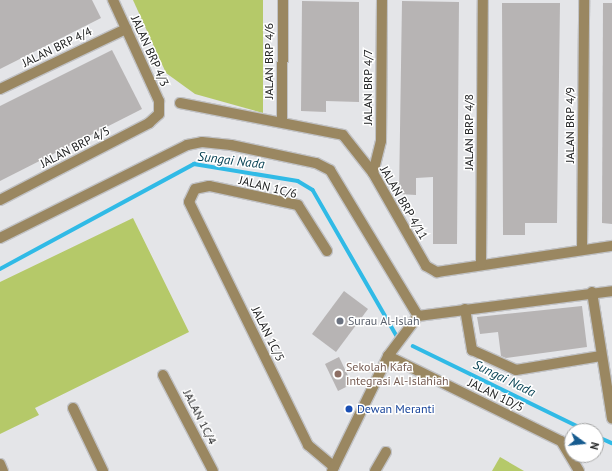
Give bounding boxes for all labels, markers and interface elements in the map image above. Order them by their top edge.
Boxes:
street label: JALAN BRP 4/3 [128,13,172,89]
street label: JALAN BRP 4/6 [262,23,276,99]
street label: JALAN BRP 4/4 [19,24,95,70]
street label: JALAN BRP 4/7 [361,49,375,125]
street label: JALAN BRP 4/9 [563,87,577,163]
street label: JALAN BRP 4/8 [462,94,476,170]
street label: JALAN BRP 4/5 [38,123,112,171]
water label: Sungai Nada [197,149,265,173]
street label: JALAN BRP 4/11 [377,163,431,243]
street label: JALAN 1C/6 [238,173,298,201]
street label: JALAN 1C/5 [249,304,287,364]
place label: Surau Al-Islah [348,314,420,328]
marker: Surau Al-Islah [335,316,345,326]
water label: Sungai Nada [470,357,538,401]
place label: Sekolah Kafa Integrasi Al-Islahiah [346,360,449,388]
marker: Sekolah Kafa Integrasi Al-Islahiah [333,369,343,379]
street label: JALAN 1D/5 [466,375,526,415]
street label: JALAN 1C/4 [180,387,220,447]
place label: Dewan Meranti [357,402,435,416]
marker: Dewan Meranti [344,404,354,414]
north arrow [564,423,604,463]
text: N [587,441,602,451]

